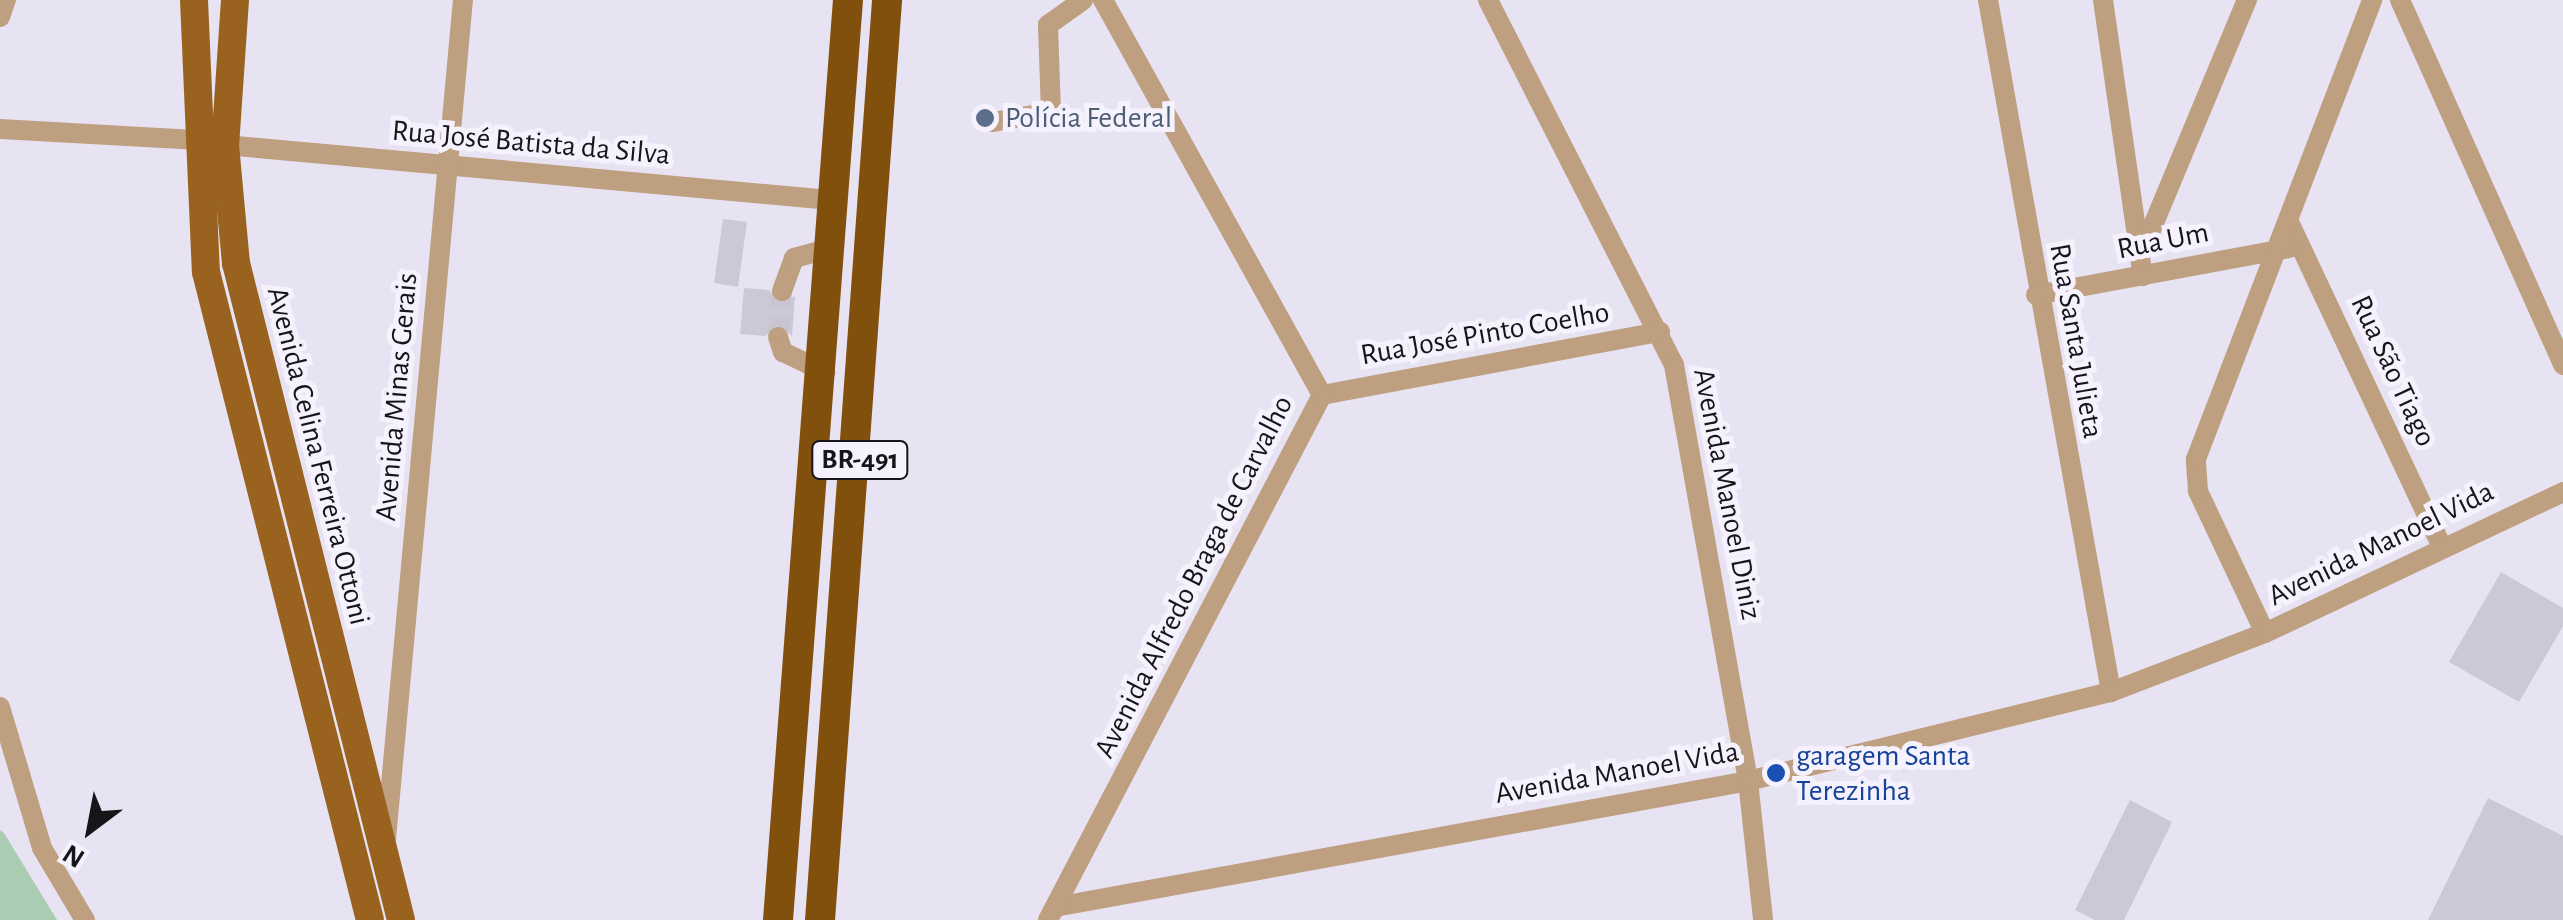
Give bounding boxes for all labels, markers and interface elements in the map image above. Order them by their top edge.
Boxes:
place label: Polícia Federal [1005,100,1172,136]
marker: Polícia Federal [974,107,996,129]
street label: Rua José Batista da Silva [390,113,672,173]
street label: Rua Um [2114,215,2212,267]
street label: Rua Santa Julieta [2041,241,2111,441]
street label: Avenida Minas Gerais [368,271,426,523]
street label: Avenida Celina Ferreira Ottoni [259,283,377,629]
street label: Rua São Tiago [2342,290,2444,452]
street label: Rua José Pinto Coelho [1358,294,1612,374]
street label: Avenida Manoel Diniz [1685,365,1769,623]
street label: Avenida Alfredo Braga de Carvalho [1087,390,1301,764]
road number: BR-491 [810,437,910,483]
street label: Avenida Manoel Vida [2262,474,2500,614]
street label: Avenida Manoel Vida [1492,734,1742,812]
place label: garagem Santa Terezinha [1796,738,1970,808]
marker: garagem Santa Terezinha [1765,762,1787,784]
north arrow [40,780,140,880]
text: N [58,838,90,872]

